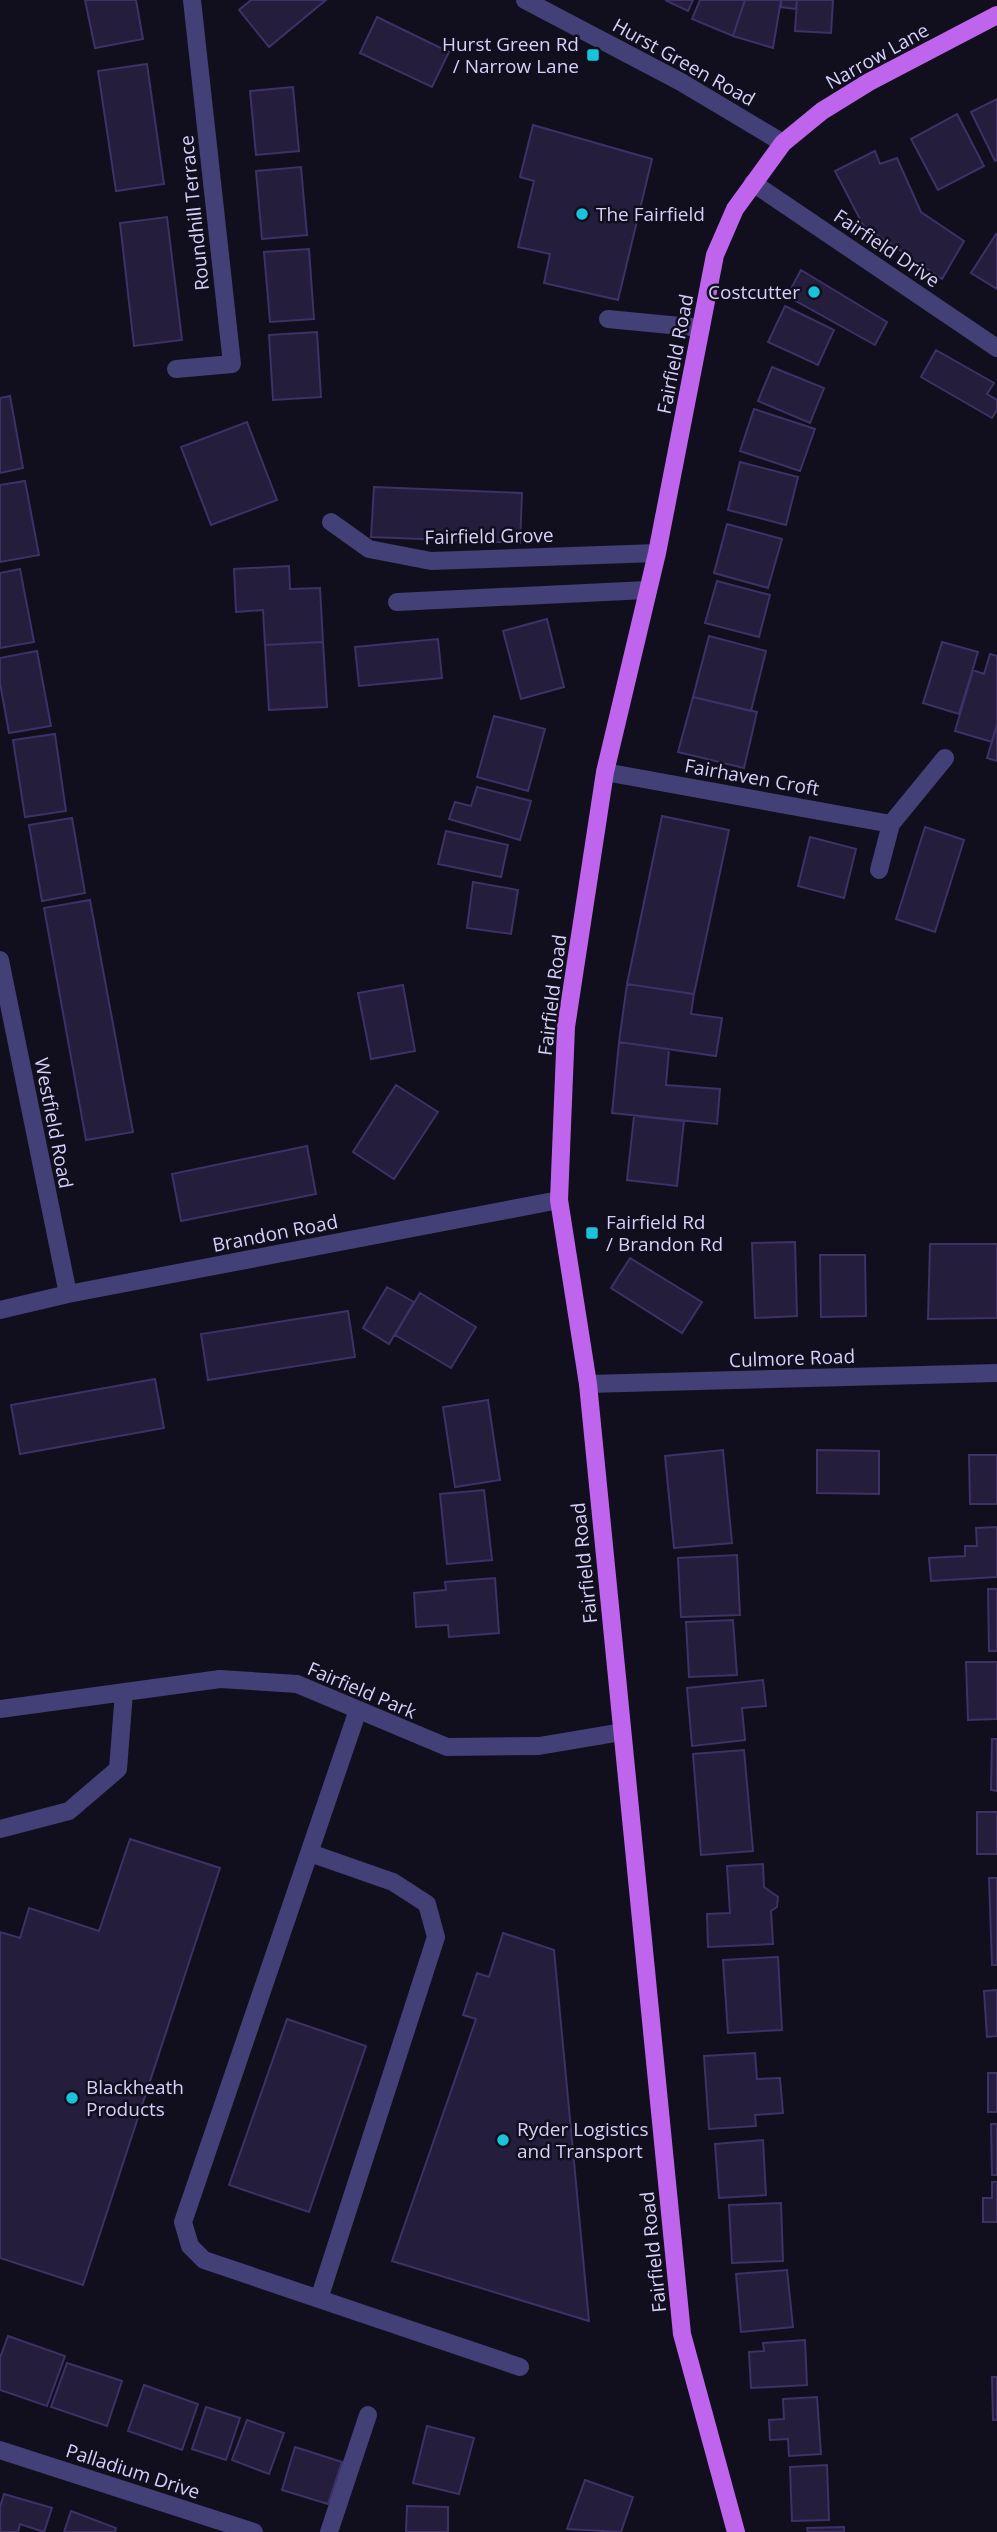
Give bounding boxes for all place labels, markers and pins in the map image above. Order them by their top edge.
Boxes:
place label: Hurst Green Rd / Narrow Lane [442,31,579,79]
marker: Hurst Green Rd / Narrow Lane [585,47,601,63]
place label: The Fairfield [596,201,705,227]
marker: The Fairfield [574,206,590,222]
place label: Costcutter [708,279,800,305]
marker: Costcutter [806,284,822,300]
place label: Fairfield Rd / Brandon Rd [606,1209,723,1257]
marker: Fairfield Rd / Brandon Rd [584,1225,600,1241]
place label: Blackheath Products [86,2074,184,2122]
marker: Blackheath Products [64,2090,80,2106]
place label: Ryder Logistics and Transport [517,2116,648,2164]
marker: Ryder Logistics and Transport [495,2132,511,2148]

